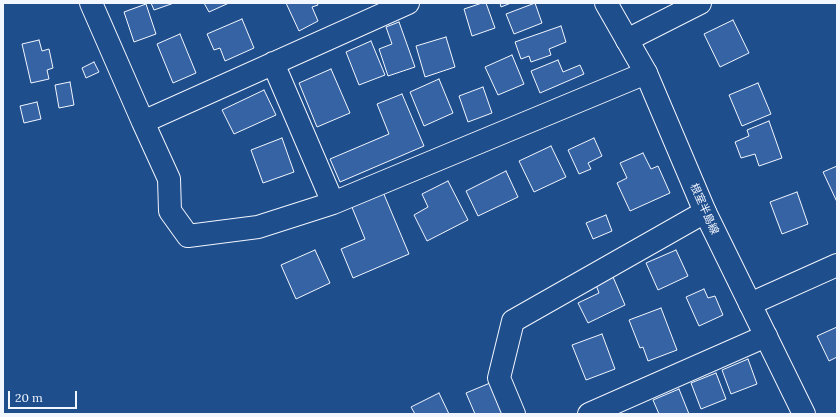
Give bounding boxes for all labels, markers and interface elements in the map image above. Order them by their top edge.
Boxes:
street label: 根室半島線 [687,181,721,237]
scale bar [10,383,79,409]
text: 20 m [15,390,43,405]

